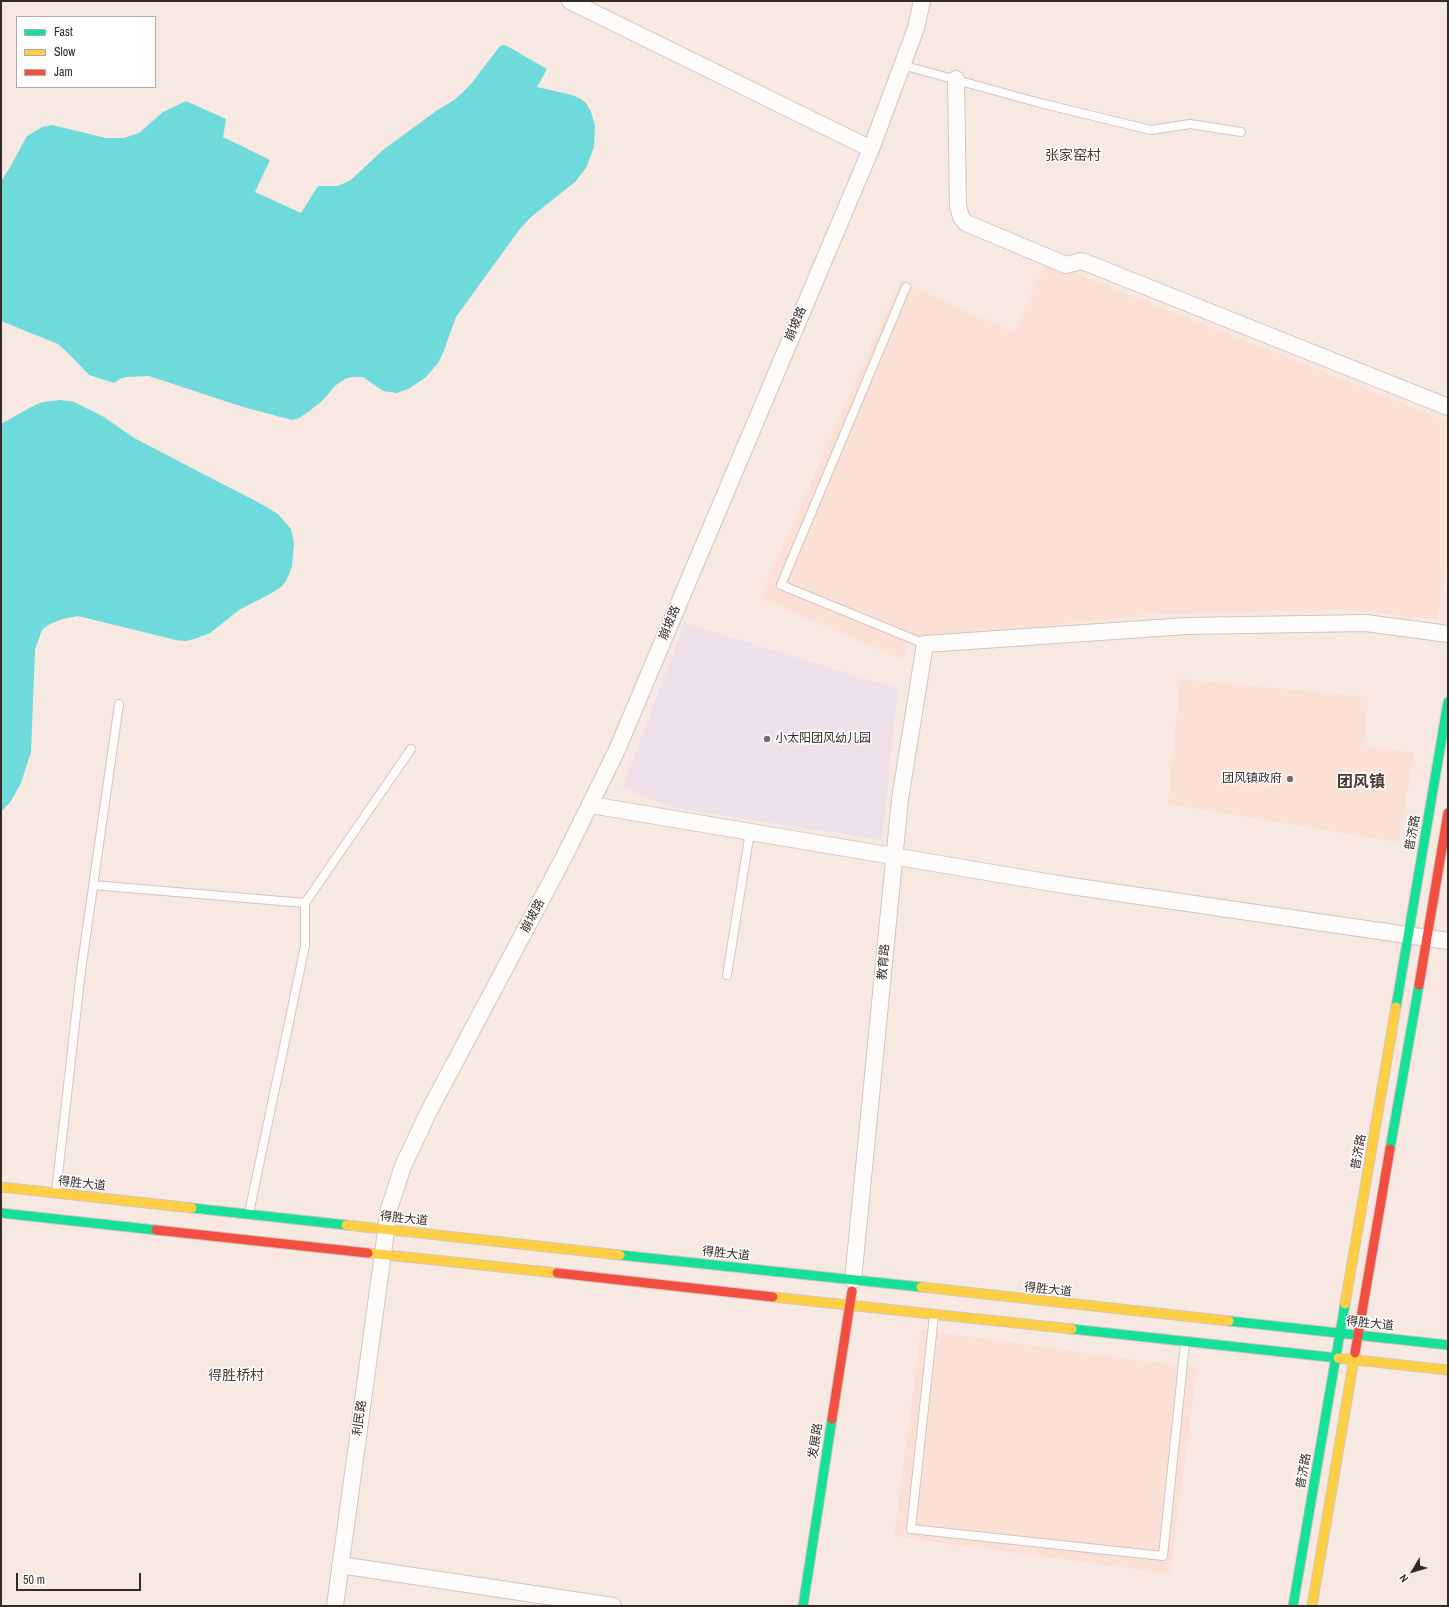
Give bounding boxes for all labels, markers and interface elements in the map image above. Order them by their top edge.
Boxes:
legend [16,16,156,88]
text: Fast [54,24,73,40]
text: Slow [54,44,75,60]
text: Jam [54,64,73,80]
district label: 张家窑村 [1045,148,1101,164]
street label: 崩坡路 [782,305,810,343]
street label: 崩坡路 [656,604,684,642]
place label: 小太阳团风幼儿园 [775,732,871,746]
marker: 小太阳团风幼儿园 [762,734,772,744]
place label: 团风镇政府 [1222,772,1282,786]
district label: 团风镇 [1337,773,1385,793]
marker: 团风镇政府 [1285,774,1295,784]
street label: 普济路 [1403,814,1423,852]
street label: 崩坡路 [518,897,548,935]
street label: 教育路 [875,943,893,981]
street label: 普济路 [1349,1133,1369,1171]
street label: 得胜大道 [57,1174,107,1194]
street label: 得胜大道 [379,1209,429,1229]
street label: 得胜大道 [701,1244,751,1264]
street label: 得胜大道 [1023,1280,1073,1300]
street label: 得胜大道 [1345,1314,1395,1334]
district label: 得胜桥村 [208,1368,264,1384]
street label: 利民路 [350,1399,370,1437]
street label: 发展路 [806,1422,826,1460]
street label: 普济路 [1294,1452,1314,1490]
north arrow [1393,1551,1433,1591]
scale bar [18,1565,143,1591]
text: 50 m [23,1572,45,1588]
text: N [1396,1572,1411,1585]

